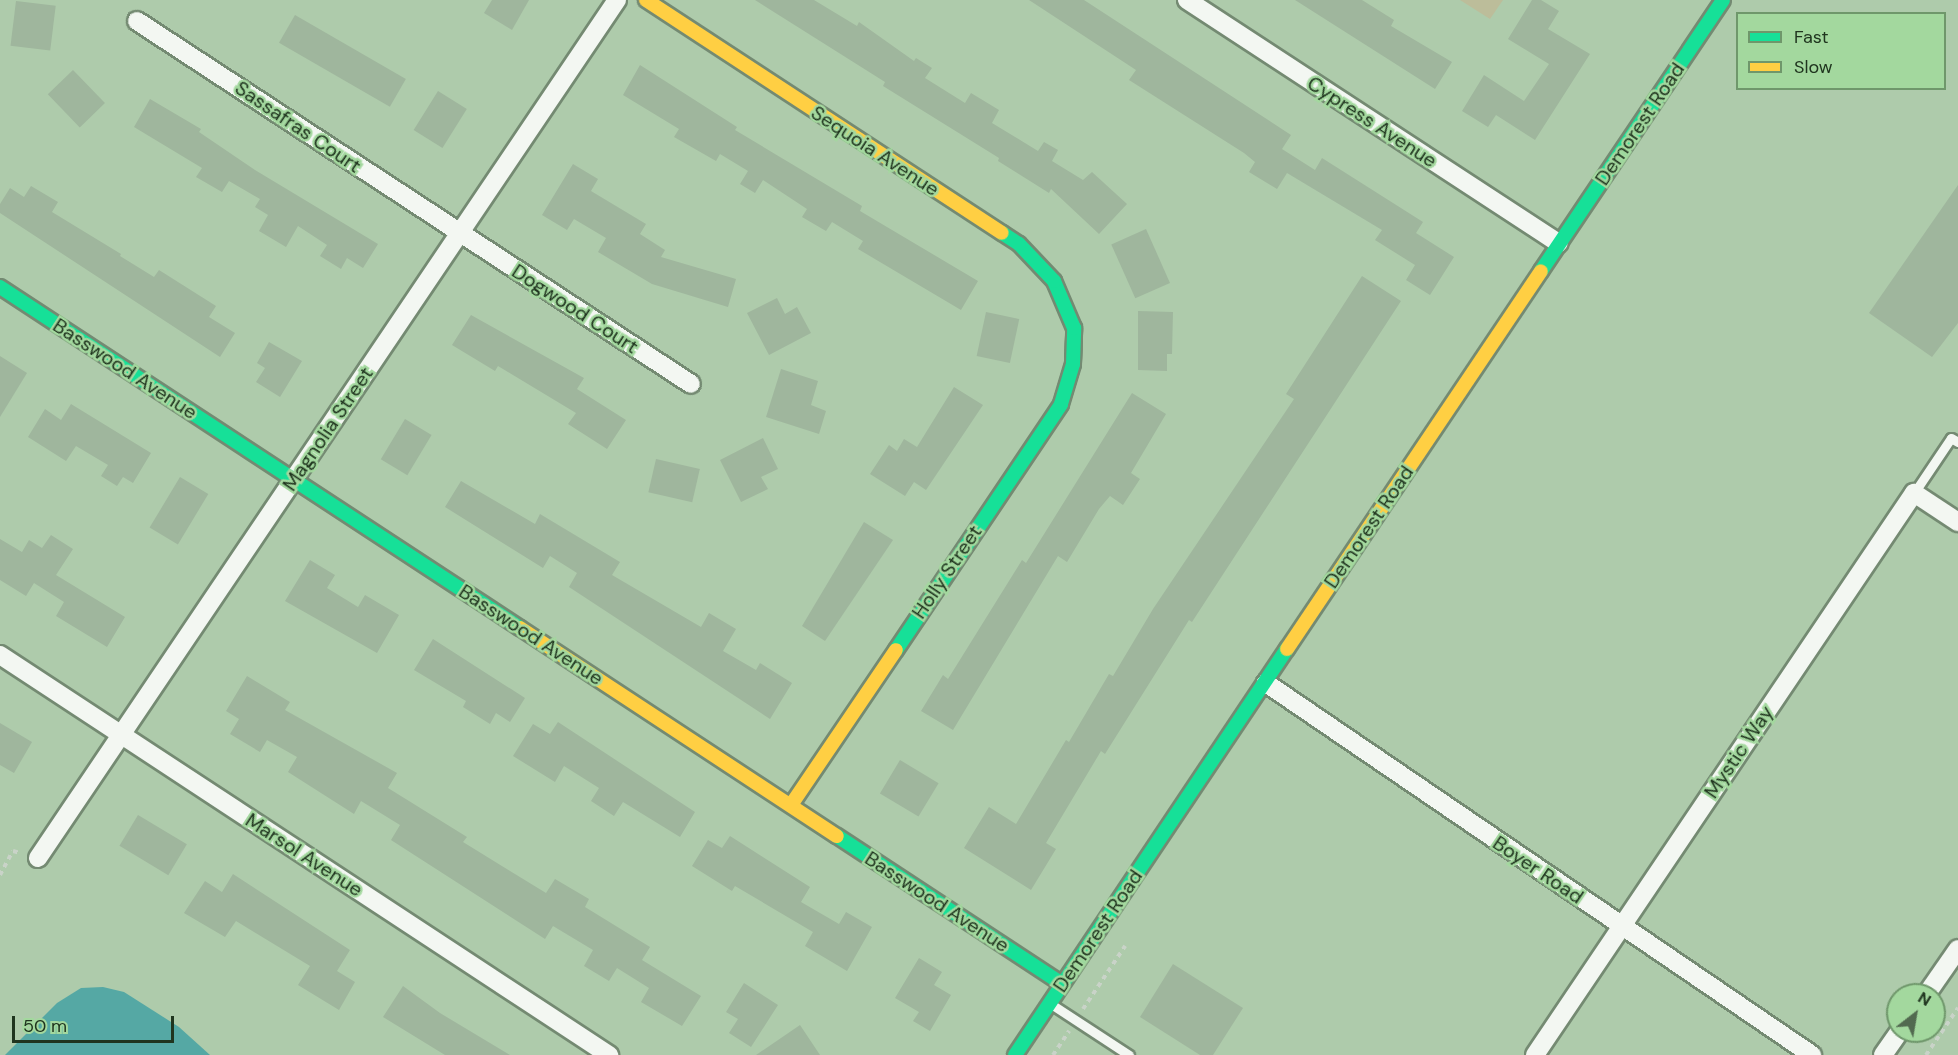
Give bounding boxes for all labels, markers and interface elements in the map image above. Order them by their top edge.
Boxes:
legend [1736,12,1946,90]
text: Fast [1794,25,1829,49]
text: Slow [1794,55,1833,79]
street label: Demorest Road [1590,58,1690,190]
street label: Cypress Avenue [1303,71,1441,173]
street label: Sassafras Court [230,76,366,178]
street label: Sequoia Avenue [806,101,944,201]
street label: Dogwood Court [507,259,643,359]
street label: Basswood Avenue [48,313,202,425]
street label: Magnolia Street [278,362,378,496]
street label: Demorest Road [1319,461,1419,593]
street label: Holly Street [907,521,987,623]
street label: Basswood Avenue [454,579,608,691]
street label: Mystic Way [1699,701,1779,803]
street label: Marsol Avenue [241,808,367,902]
street label: Boyer Road [1488,831,1588,909]
street label: Basswood Avenue [860,846,1014,958]
street label: Demorest Road [1048,865,1148,997]
north arrow [1886,983,1946,1043]
text: N [1914,987,1935,1011]
scale bar [15,1004,177,1042]
text: 50 m [23,1014,67,1038]

